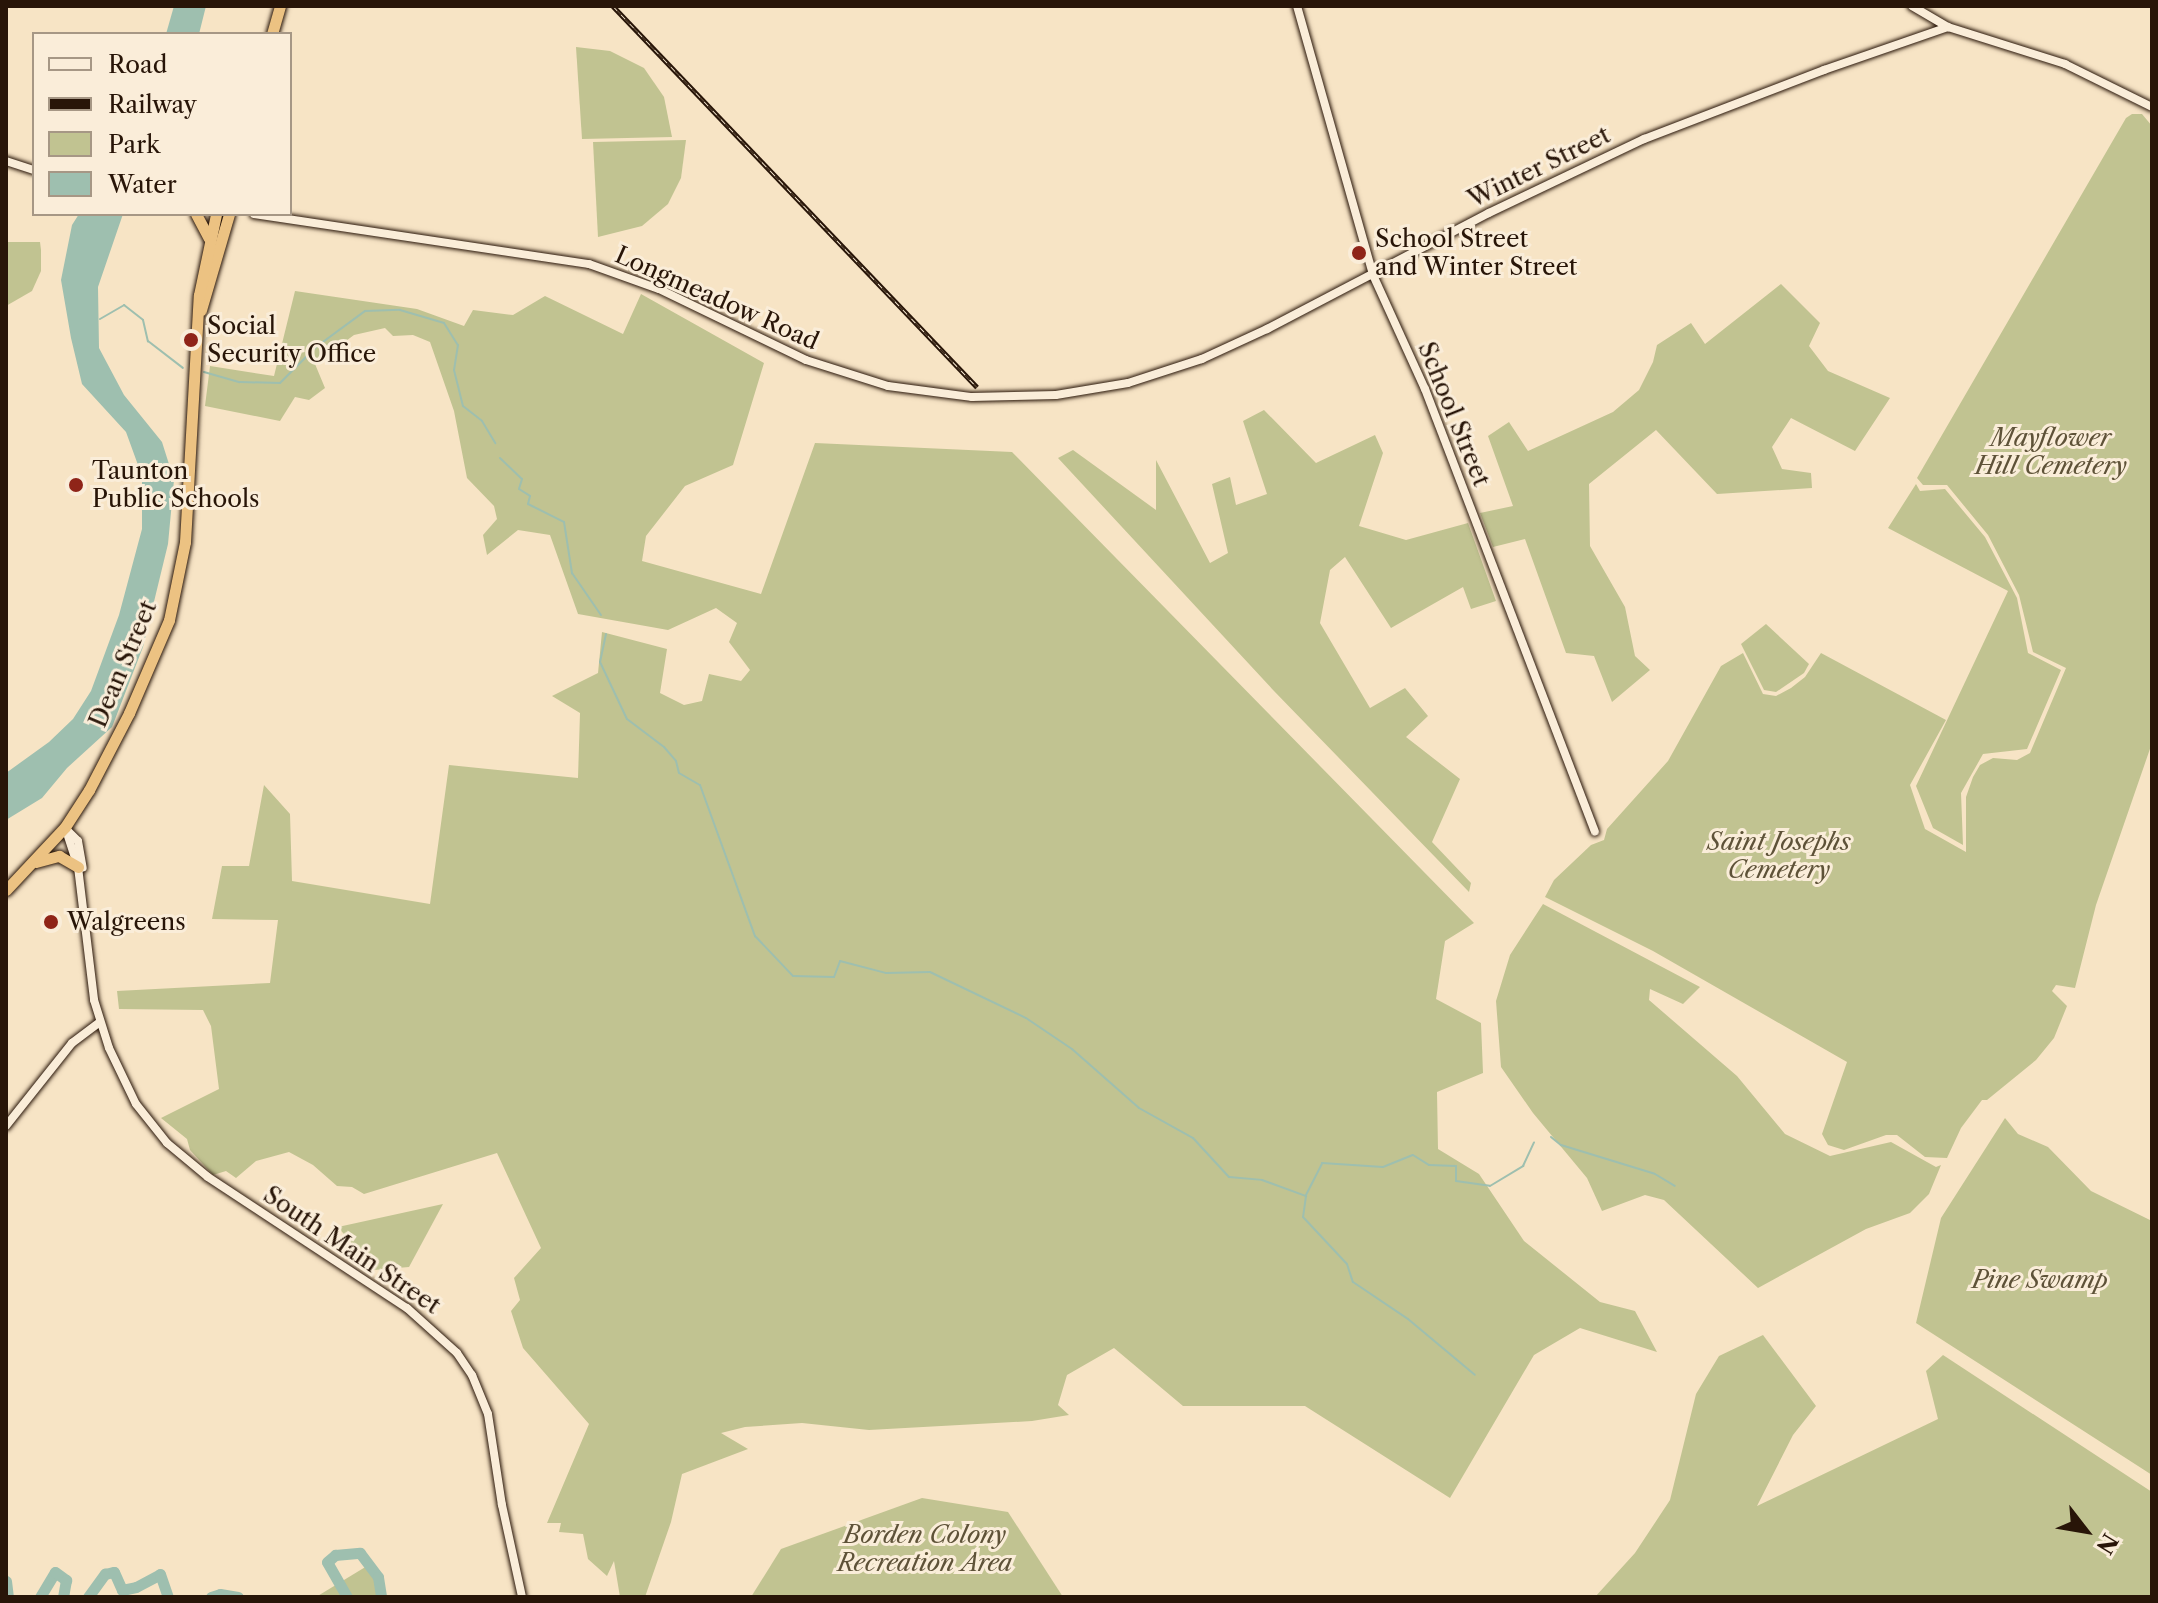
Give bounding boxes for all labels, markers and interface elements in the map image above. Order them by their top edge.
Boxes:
legend [32,32,292,216]
text: Road [108,50,167,79]
text: Railway [108,90,197,119]
street label: Winter Street [1463,120,1615,214]
text: Park [108,130,160,159]
text: Water [108,170,177,199]
place label: School Street and Winter Street [1375,225,1579,281]
street label: Longmeadow Road [610,240,824,356]
marker: School Street and Winter Street [1350,244,1368,262]
place label: Social Security Office [207,312,377,368]
marker: Social Security Office [182,331,200,349]
street label: School Street [1412,338,1496,490]
park label: Mayflower Hill Cemetery [1975,424,2127,480]
place label: Taunton Public Schools [92,457,260,513]
marker: Taunton Public Schools [67,476,85,494]
street label: Dean Street [83,596,163,732]
park label: Saint Josephs Cemetery [1707,828,1851,884]
place label: Walgreens [67,908,186,936]
marker: Walgreens [42,913,60,931]
street label: South Main Street [258,1180,446,1320]
park label: Pine Swamp [1972,1266,2108,1294]
north arrow [2046,1491,2126,1571]
park label: Borden Colony Recreation Area [838,1521,1012,1577]
text: N [2091,1528,2123,1559]

